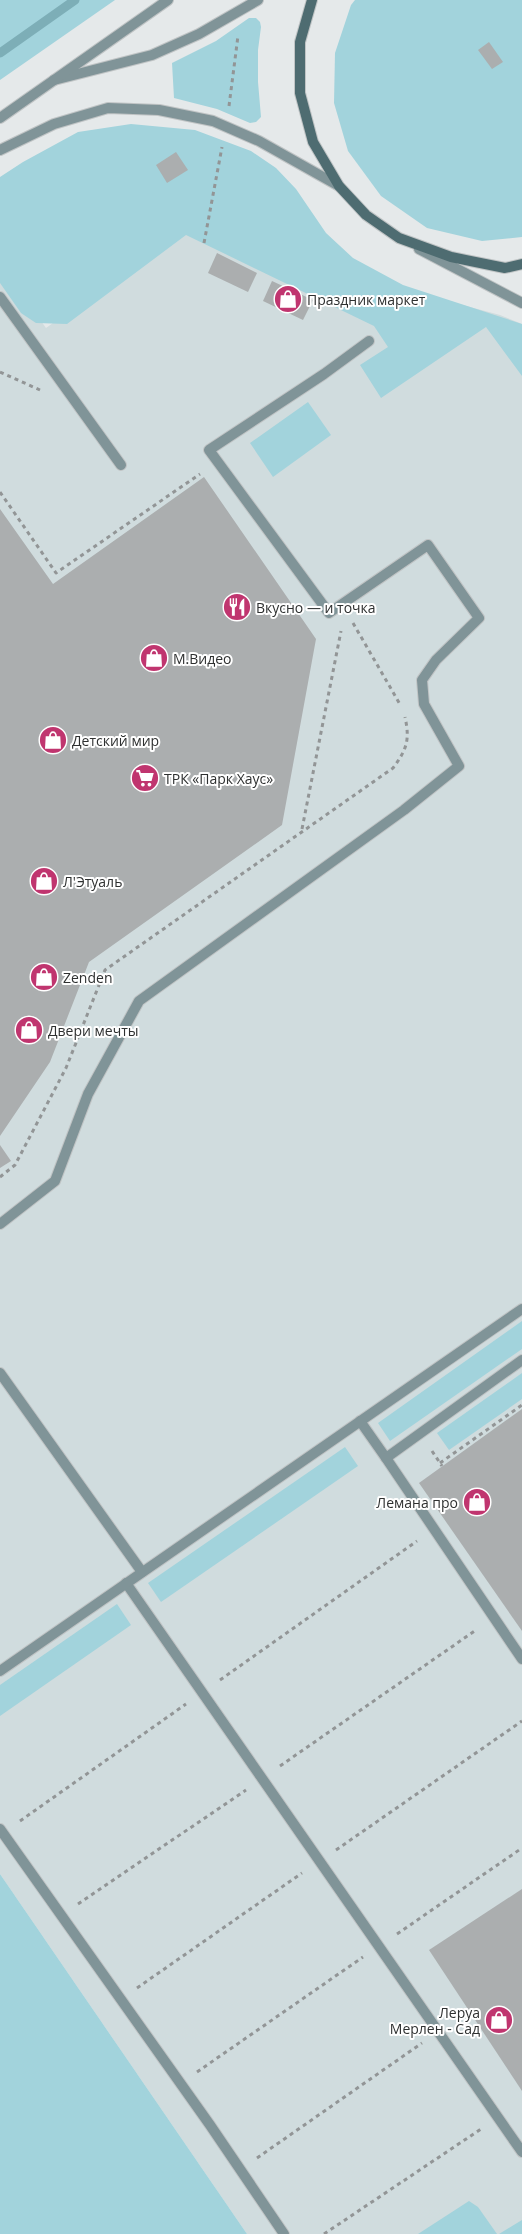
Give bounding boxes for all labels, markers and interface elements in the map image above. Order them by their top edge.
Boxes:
shop icon: Праздник маркет [273,284,303,314]
place label: Праздник маркет [307,290,426,309]
restaurant icon: Вкусно — и точка [222,592,252,622]
place label: Вкусно — и точка [256,598,376,617]
shop icon: М.Видео [139,643,169,673]
place label: М.Видео [173,649,232,668]
shop icon: Детский мир [38,725,68,755]
place label: Детский мир [72,731,159,750]
supermarket icon: ТРК «Парк Хаус» [130,763,160,793]
place label: ТРК «Парк Хаус» [164,769,273,788]
shop icon: Л'Этуаль [29,866,59,896]
place label: Л'Этуаль [63,872,122,891]
shop icon: Zenden [29,962,59,992]
place label: Zenden [63,968,112,987]
shop icon: Двери мечты [14,1015,44,1045]
place label: Двери мечты [48,1021,139,1040]
shop icon: Лемана про [462,1487,492,1517]
place label: Лемана про [376,1493,458,1512]
place label: Леруа Мерлен - Сад [390,2003,480,2038]
shop icon: Леруа Мерлен - Сад [484,2005,514,2035]

